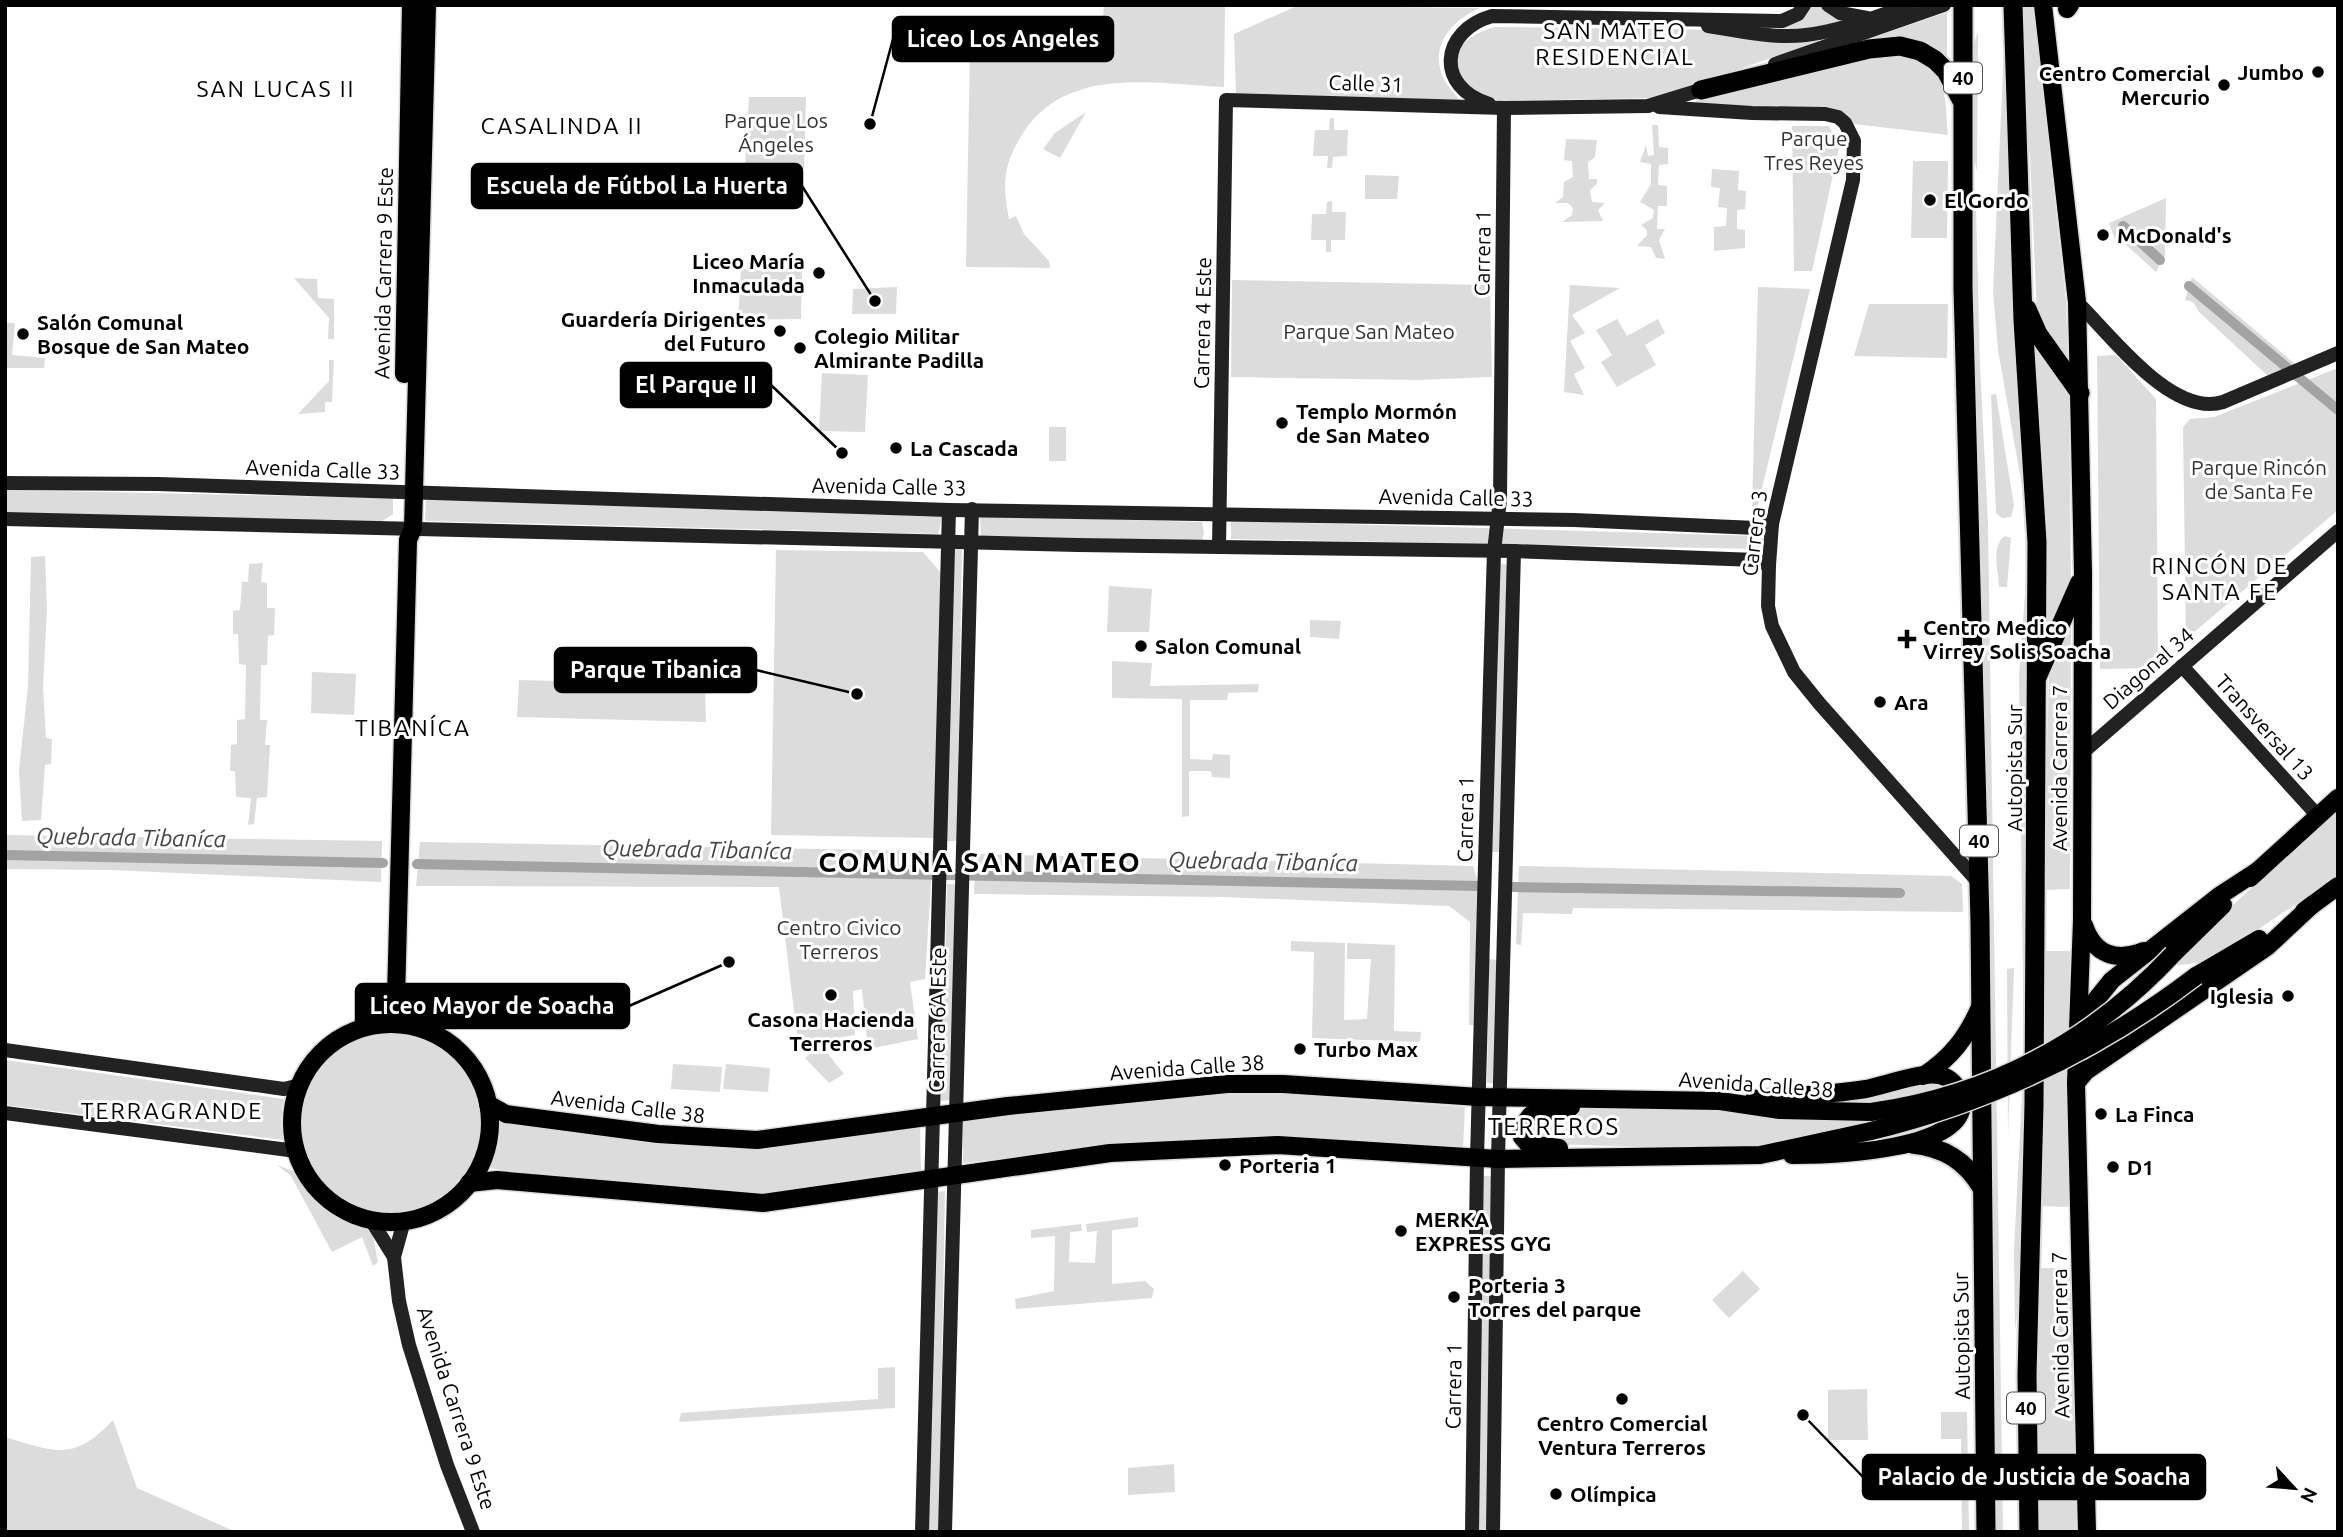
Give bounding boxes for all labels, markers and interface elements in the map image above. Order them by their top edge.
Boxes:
callout: Liceo Los Angeles [893,17,1113,61]
district label: SAN MATEO RESIDENCIAL [1535,18,1695,69]
text: Liceo Los Angeles [907,26,1099,51]
place label: Jumbo [2237,60,2304,84]
place label: Centro Comercial Mercurio [2039,61,2210,109]
road number: 40 [1944,62,1982,94]
marker: Jumbo [2310,64,2326,80]
street label: Calle 31 [1328,70,1404,96]
district label: SAN LUCAS II [197,76,356,101]
marker: Centro Comercial Mercurio [2216,77,2232,93]
park label: Parque Los Ángeles [724,108,828,156]
district label: CASALINDA II [481,113,643,138]
park label: Parque Tres Reyes [1764,126,1864,174]
callout: Escuela de Fútbol La Huerta [472,164,802,208]
street label: Avenida Carrera 9 Este [369,167,397,379]
text: Escuela de Fútbol La Huerta [486,173,788,198]
place label: El Gordo [1944,188,2029,212]
marker: El Gordo [1922,192,1938,208]
street label: Carrera 1 [1469,210,1495,296]
place label: McDonald's [2117,223,2232,247]
marker: McDonald's [2095,227,2111,243]
place label: Liceo María Inmaculada [692,249,805,297]
street label: Carrera 4 Este [1189,257,1215,389]
marker: Liceo María Inmaculada [811,265,827,281]
place label: Guardería Dirigentes del Futuro [561,307,766,355]
place label: Salón Comunal Bosque de San Mateo [37,310,249,358]
park label: Parque San Mateo [1283,319,1455,343]
marker: Guardería Dirigentes del Futuro [772,323,788,339]
place label: Colegio Militar Almirante Padilla [814,324,984,372]
marker: Salón Comunal Bosque de San Mateo [15,326,31,342]
marker: Colegio Militar Almirante Padilla [792,340,808,356]
callout: El Parque II [621,363,771,407]
text: El Parque II [635,372,757,397]
place label: Templo Mormón de San Mateo [1296,399,1457,447]
marker: Templo Mormón de San Mateo [1274,415,1290,431]
place label: La Cascada [910,436,1018,460]
marker: La Cascada [888,440,904,456]
street label: Avenida Calle 33 [245,454,401,484]
park label: Parque Rincón de Santa Fe [2191,455,2327,503]
street label: Avenida Calle 33 [811,473,967,499]
street label: Avenida Calle 33 [1378,484,1534,510]
street label: Carrera 3 [1737,489,1771,577]
district label: RINCÓN DE SANTA FE [2151,552,2289,604]
place label: Centro Medico Virrey Solis Soacha [1923,615,2111,663]
street label: Diagonal 34 [2098,622,2198,714]
marker: Centro Medico Virrey Solis Soacha [1897,629,1917,649]
place label: Salon Comunal [1155,634,1301,658]
marker: Salon Comunal [1133,638,1149,654]
callout: Parque Tibanica [555,648,756,692]
text: Parque Tibanica [570,657,742,682]
street label: Transversal 13 [2211,669,2319,785]
street label: Avenida Carrera 7 [2047,685,2071,851]
place label: Ara [1894,690,1929,714]
marker: Ara [1872,694,1888,710]
street label: Autopista Sur [2002,704,2026,832]
district label: TIBANÍCA [355,714,471,740]
street label: Carrera 1 [1452,776,1478,862]
water label: Quebrada Tibaníca [36,823,226,851]
road number: 40 [1960,826,1998,856]
water label: Quebrada Tibaníca [602,835,792,863]
district label: COMUNA SAN MATEO [818,846,1142,877]
water label: Quebrada Tibaníca [1168,847,1358,875]
park label: Centro Civico Terreros [777,915,902,963]
street label: Carrera 6A Este [924,947,950,1093]
callout: Liceo Mayor de Soacha [356,984,629,1028]
place label: Iglesia [2210,984,2274,1008]
marker: Casona Hacienda Terreros [823,987,839,1003]
marker: Iglesia [2280,988,2296,1004]
text: Liceo Mayor de Soacha [370,993,615,1018]
place label: Casona Hacienda Terreros [747,1007,915,1055]
place label: Turbo Max [1314,1037,1419,1061]
marker: Turbo Max [1292,1041,1308,1057]
street label: Avenida Calle 38 [1109,1050,1265,1084]
street label: Avenida Calle 38 [1678,1067,1834,1101]
street label: Avenida Calle 38 [550,1085,706,1127]
district label: TERRAGRANDE [81,1098,263,1123]
place label: La Finca [2115,1102,2194,1126]
marker: La Finca [2093,1106,2109,1122]
district label: TERREROS [1488,1113,1620,1140]
place label: Porteria 1 [1239,1153,1337,1177]
place label: D1 [2127,1155,2154,1179]
marker: Porteria 1 [1217,1157,1233,1173]
marker: D1 [2105,1159,2121,1175]
place label: MERKA EXPRESS GYG [1415,1207,1551,1255]
marker: MERKA EXPRESS GYG [1393,1223,1409,1239]
street label: Avenida Carrera 7 [2047,1251,2073,1419]
street label: Autopista Sur [1948,1272,1974,1400]
place label: Porteria 3 Torres del parque [1468,1273,1641,1321]
marker: Porteria 3 Torres del parque [1446,1289,1462,1305]
street label: Avenida Carrera 9 Este [413,1303,501,1513]
street label: Carrera 1 [1440,1343,1466,1429]
marker: Centro Comercial Ventura Terreros [1614,1391,1630,1407]
road number: 40 [2007,1392,2045,1424]
place label: Centro Comercial Ventura Terreros [1536,1411,1708,1459]
north arrow [2259,1453,2329,1523]
callout: Palacio de Justicia de Soacha [1863,1455,2205,1499]
text: Palacio de Justicia de Soacha [1877,1464,2191,1489]
place label: Olímpica [1570,1482,1657,1506]
text: N [2296,1484,2322,1507]
marker: Olímpica [1548,1486,1564,1502]

